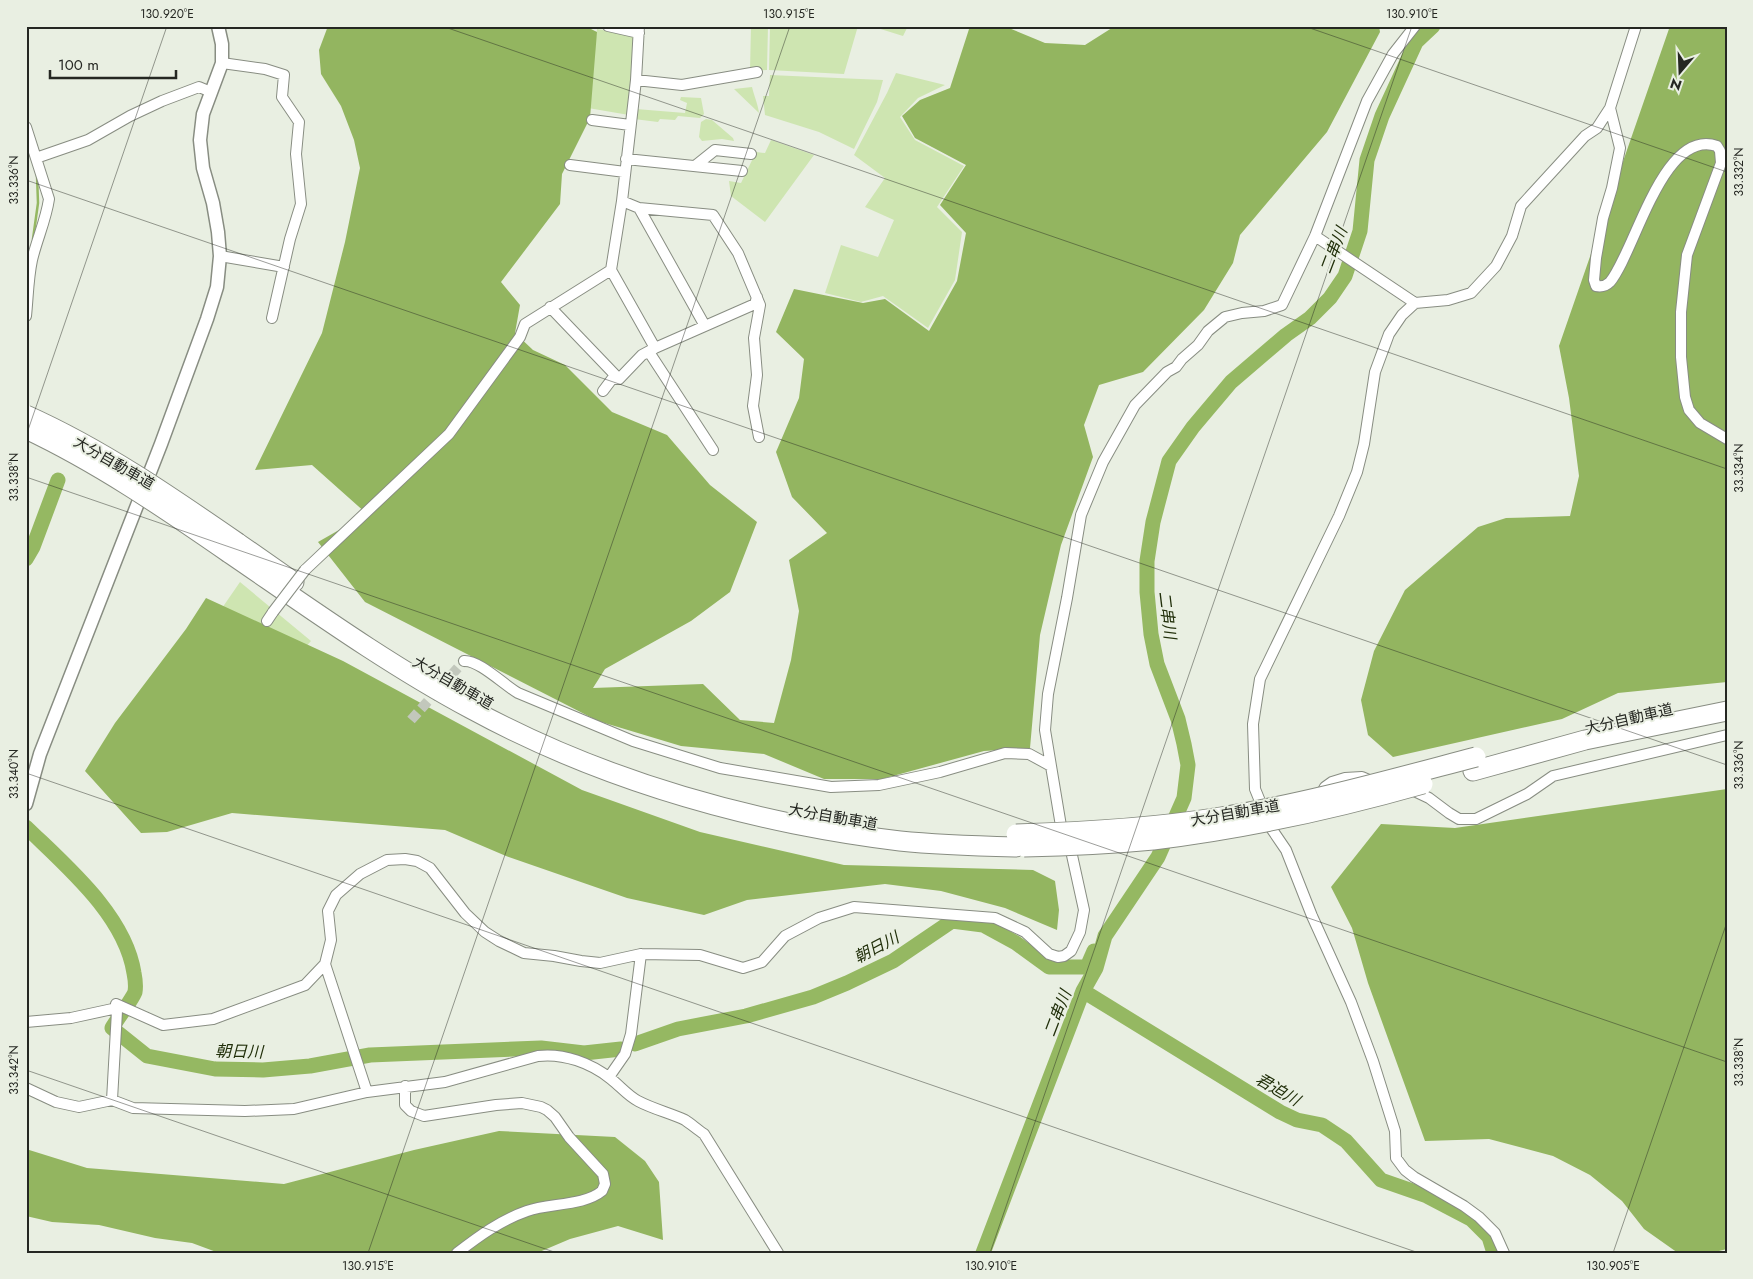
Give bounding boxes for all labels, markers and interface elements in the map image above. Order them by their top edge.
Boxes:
text: 130.920°E [140,5,194,23]
text: 130.915°E [763,5,815,23]
text: 130.910°E [1386,5,1438,23]
scale bar [50,48,176,80]
north arrow [1656,48,1706,98]
text: 100 m [58,54,99,76]
text: N [1667,73,1684,96]
text: 33.332°N [1730,147,1748,197]
text: 33.336°N [5,155,23,205]
water label: 二串川 [1314,222,1354,277]
street label: 大分自動車道 [70,431,158,495]
text: 33.334°N [1730,443,1748,493]
text: 33.338°N [5,453,23,501]
water label: 二串川 [1153,590,1182,642]
street label: 大分自動車道 [409,651,497,715]
street label: 大分自動車道 [1583,698,1675,740]
text: 33.336°N [1730,740,1748,790]
text: 33.340°N [5,749,23,799]
street label: 大分自動車道 [1189,794,1281,832]
street label: 大分自動車道 [787,798,879,836]
water label: 朝日川 [850,925,905,969]
water label: 二串川 [1038,985,1078,1040]
text: 33.338°N [1730,1038,1748,1086]
water label: 朝日川 [215,1040,265,1063]
text: 33.342°N [5,1045,23,1095]
water label: 君迫川 [1251,1067,1306,1112]
text: 130.915°E [342,1257,394,1275]
text: 130.910°E [965,1257,1017,1275]
text: 130.905°E [1586,1257,1640,1275]

